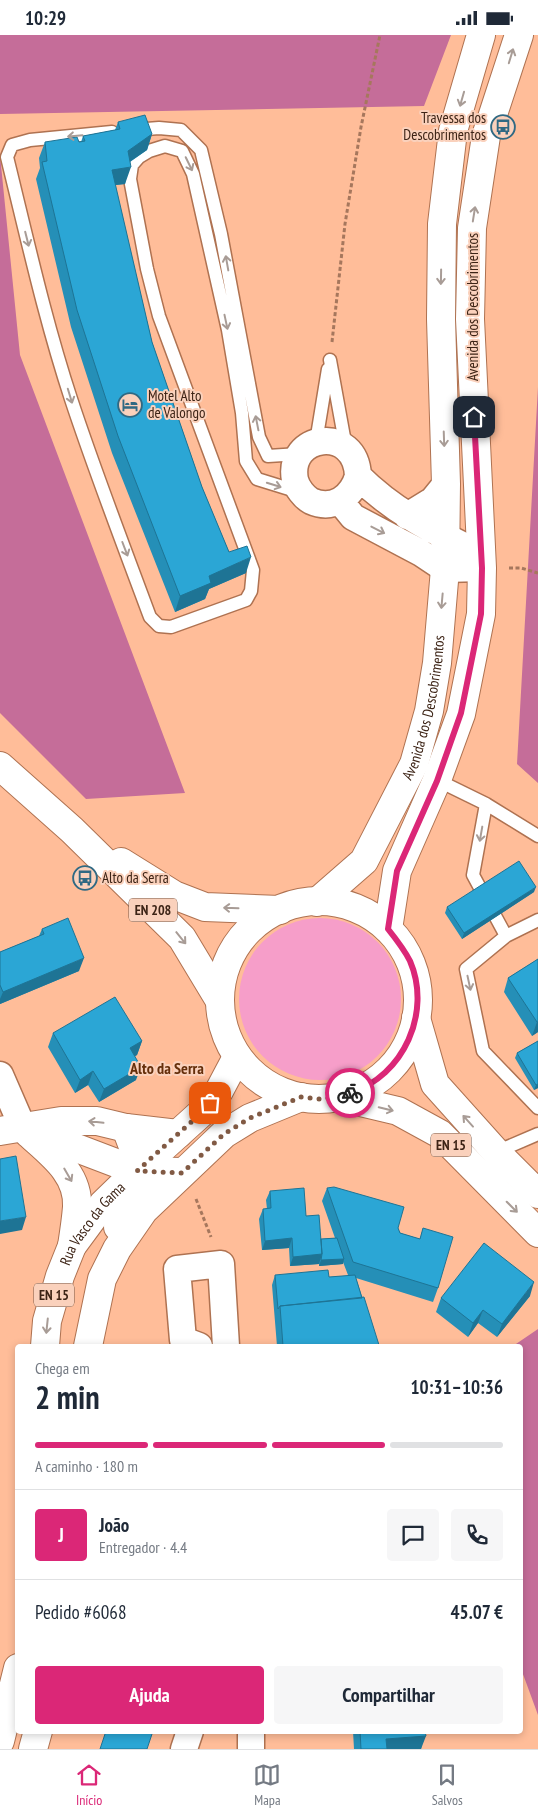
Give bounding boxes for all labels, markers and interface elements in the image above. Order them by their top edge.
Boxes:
text: 10:29 [25,6,66,30]
one-way arrow [506,49,516,65]
one-way arrow [457,90,467,106]
place label: Travessa dos Descobrimentos [403,108,486,144]
bus stop icon: Travessa dos Descobrimentos [490,114,516,140]
one-way arrow [68,131,84,140]
one-way arrow [184,156,194,171]
one-way arrow [469,206,479,222]
one-way arrow [23,231,32,247]
street label: Avenida dos Descobrimentos [463,233,482,381]
one-way arrow [221,256,231,272]
one-way arrow [437,268,446,284]
one-way arrow [222,314,231,330]
place label: Motel Alto de Valongo [148,386,205,422]
one-way arrow [66,388,76,404]
hotel icon: Motel Alto de Valongo [117,392,143,418]
pin [453,396,495,438]
icon: home [460,403,488,431]
one-way arrow [251,415,261,431]
one-way arrow [440,431,449,447]
one-way arrow [266,480,282,490]
one-way arrow [370,525,385,535]
one-way arrow [121,541,130,556]
one-way arrow [437,593,447,609]
street label: Avenida dos Descobrimentos [397,634,448,783]
one-way arrow [475,825,485,841]
bus stop icon: Alto da Serra [72,865,98,891]
place label: Alto da Serra [102,868,169,887]
road number: EN 208 [129,899,177,921]
one-way arrow [223,903,240,913]
one-way arrow [175,932,186,945]
one-way arrow [465,975,474,991]
district label: Alto da Serra [129,1058,204,1078]
courier [325,1068,375,1118]
icon: bike [336,1079,364,1107]
pin [189,1082,231,1124]
icon: bag [196,1089,224,1117]
one-way arrow [378,1105,394,1114]
one-way arrow [462,1114,474,1127]
one-way arrow [88,1117,104,1127]
road number: EN 15 [431,1133,471,1157]
one-way arrow [64,1168,74,1182]
street label: Rua Vasco da Gama [55,1178,129,1268]
one-way arrow [506,1201,518,1213]
road number: EN 15 [34,1283,74,1307]
one-way arrow [42,1318,52,1334]
text: Chega em [35,1358,90,1378]
text: 10:31–10:36 [410,1375,503,1399]
text: 2 min [35,1376,100,1418]
text: A caminho · 180 m [35,1456,138,1476]
button: chat [387,1509,439,1561]
button: phone [451,1509,503,1561]
text: João [99,1513,129,1537]
text: J [58,1523,64,1547]
text: Entregador · 4.4 [99,1537,187,1557]
text: Pedido #6068 [35,1600,126,1624]
text: 45.07 € [451,1600,503,1624]
button: Ajuda [35,1666,264,1724]
button: Compartilhar [274,1666,503,1724]
tab: Início [75,1761,103,1809]
tab: Mapa [253,1761,281,1809]
tab: Salvos [432,1761,463,1809]

